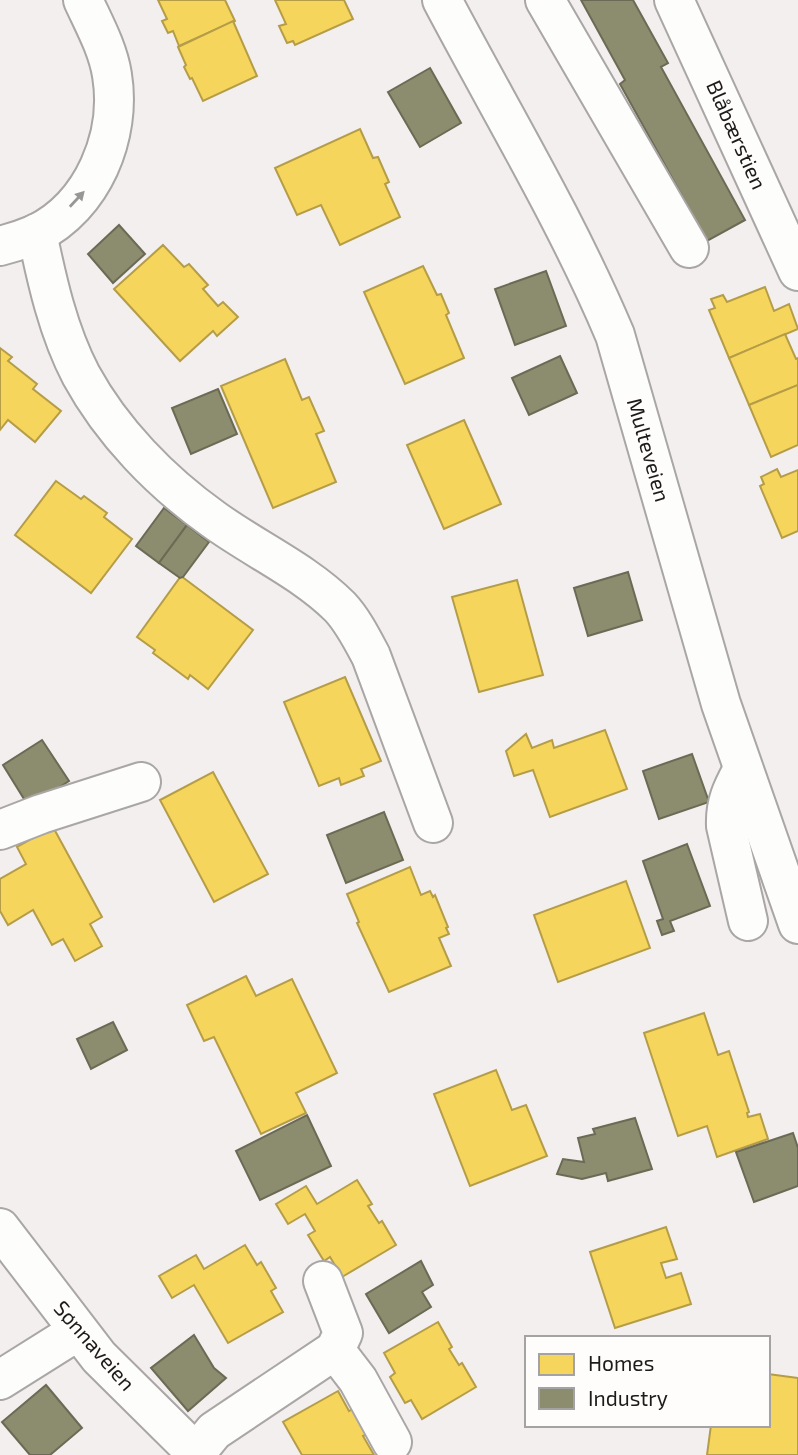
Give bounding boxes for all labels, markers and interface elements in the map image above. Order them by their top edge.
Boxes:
street label: Blåbærstien [702,76,773,193]
one-way arrow [69,191,85,208]
street label: Multeveien [623,395,676,504]
street label: Sønnaveien [49,1295,141,1395]
legend [525,1336,770,1427]
text: Homes [588,1350,654,1375]
text: Industry [588,1385,668,1410]

